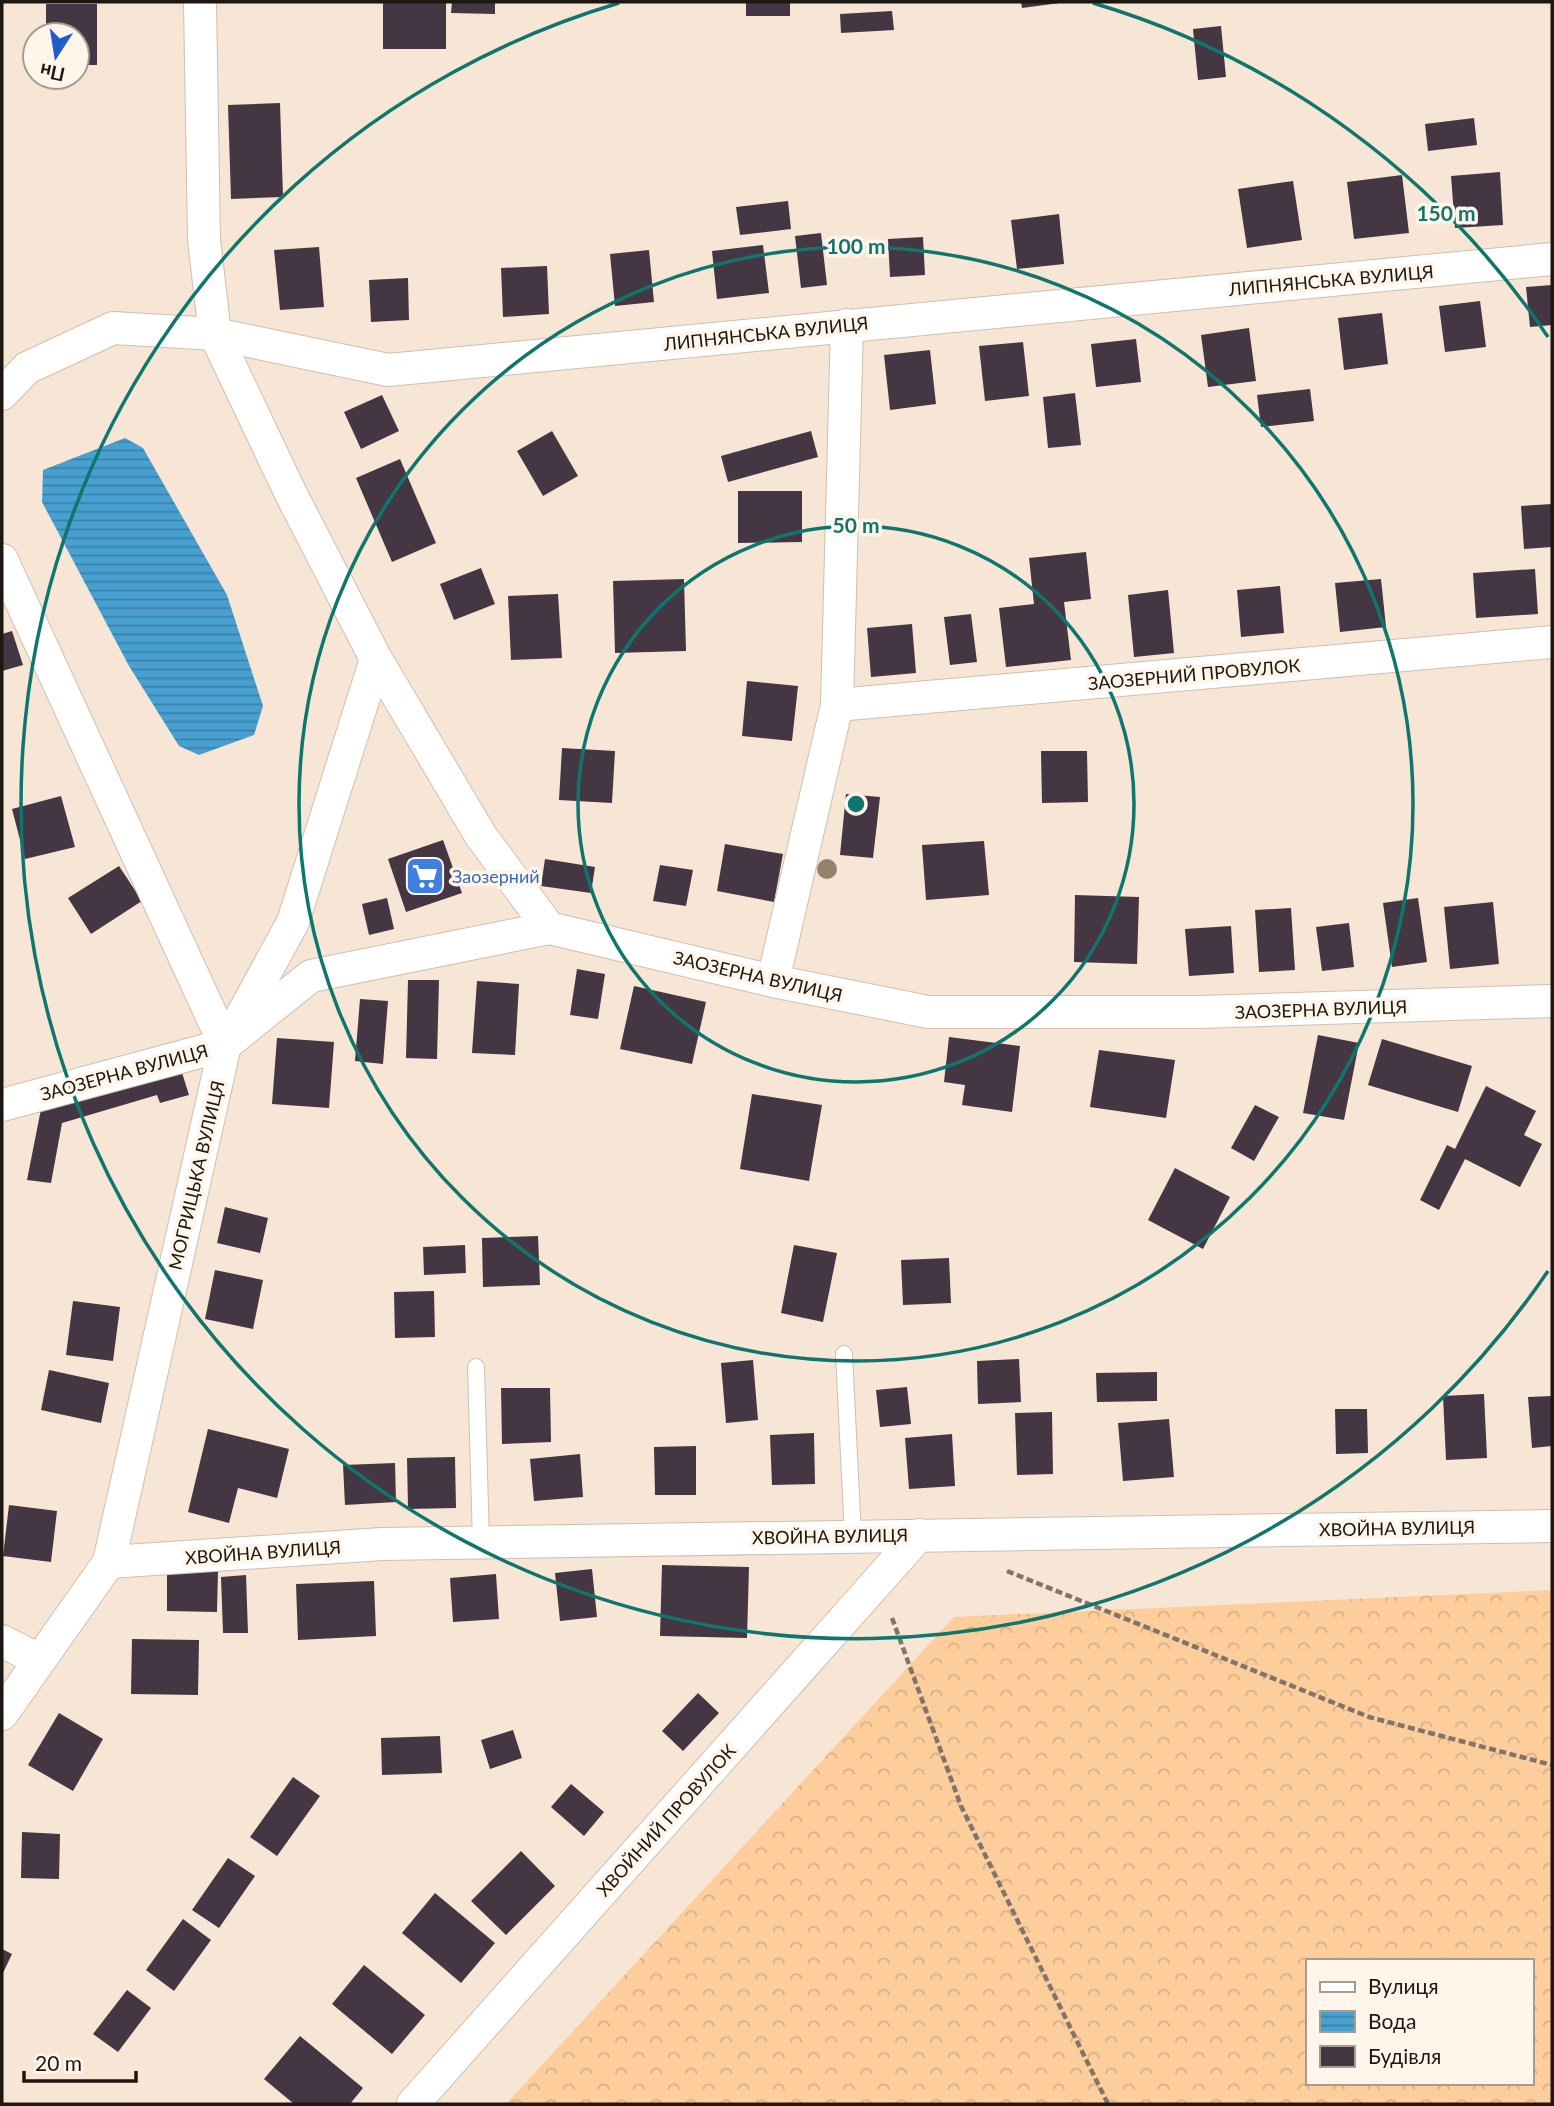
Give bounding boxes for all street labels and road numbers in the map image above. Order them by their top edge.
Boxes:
street label: ЛИПНЯНСЬКА ВУЛИЦЯ [1227,260,1434,300]
street label: ЛИПНЯНСЬКА ВУЛИЦЯ [662,311,869,355]
street label: ЗАОЗЕРНИЙ ПРОВУЛОК [1087,654,1301,694]
street label: ЗАОЗЕРНА ВУЛИЦЯ [671,946,845,1006]
street label: ЗАОЗЕРНА ВУЛИЦЯ [1234,995,1408,1023]
street label: ЗАОЗЕРНА ВУЛИЦЯ [38,1039,210,1105]
street label: МОГРИЦЬКА ВУЛИЦЯ [164,1078,228,1272]
street label: ХВОЙНА ВУЛИЦЯ [1319,1516,1475,1540]
street label: ХВОЙНА ВУЛИЦЯ [752,1524,908,1548]
street label: ХВОЙНА ВУЛИЦЯ [184,1536,342,1568]
street label: ХВОЙНИЙ ПРОВУЛОК [592,1739,740,1901]

